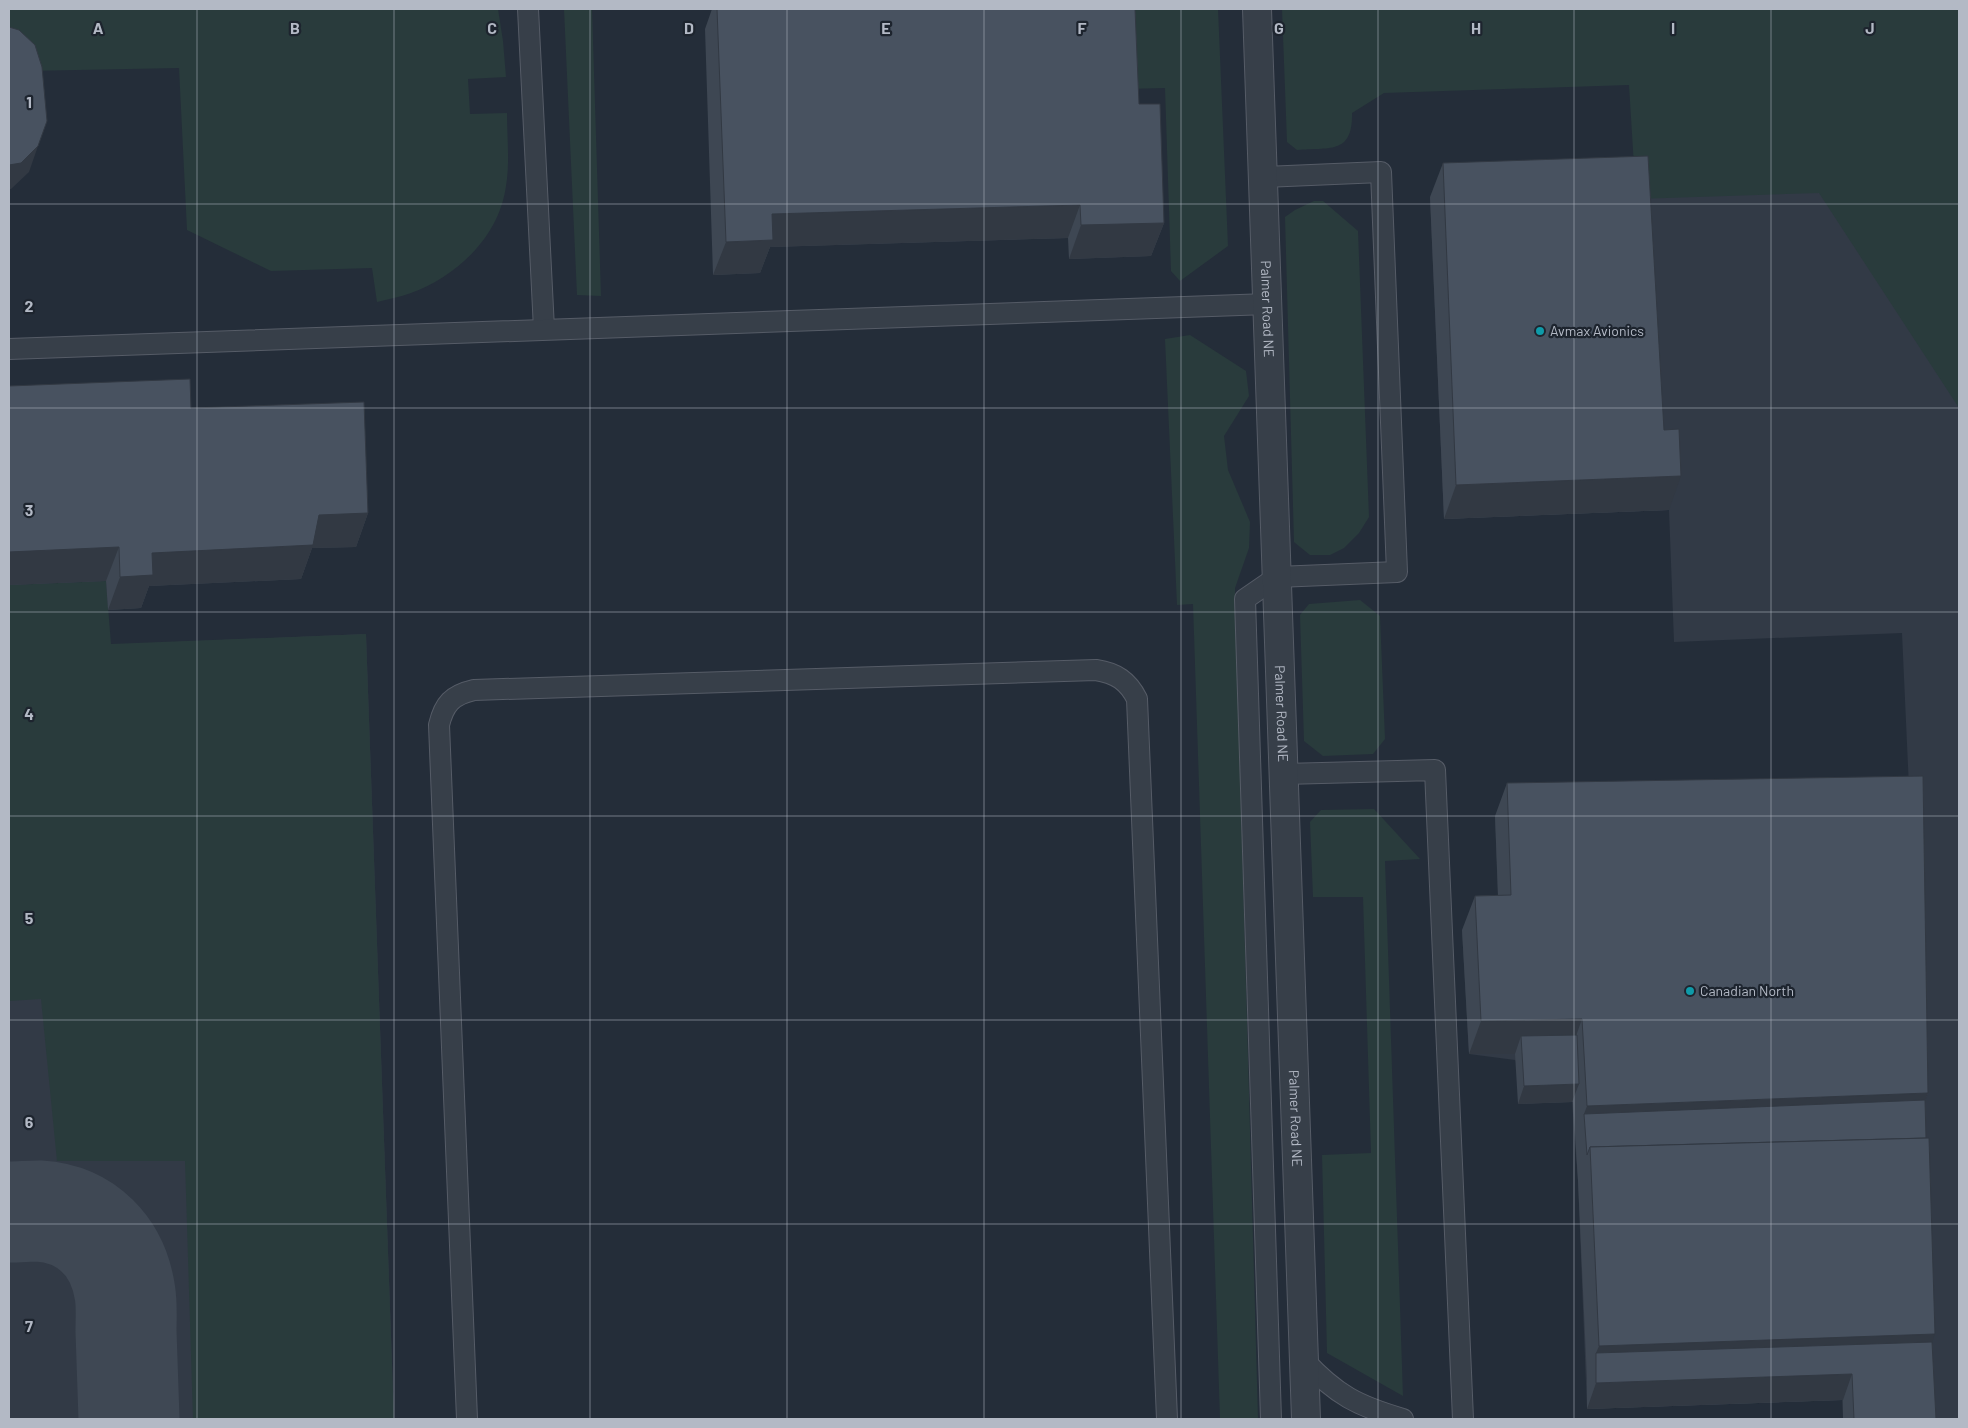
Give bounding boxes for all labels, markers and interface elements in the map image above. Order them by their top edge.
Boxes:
text: A [93,18,104,37]
text: B [290,18,300,37]
text: C [487,18,497,37]
text: D [684,18,694,37]
text: E [881,18,891,37]
text: F [1078,18,1087,37]
text: G [1274,18,1284,37]
text: H [1471,18,1481,37]
text: I [1671,18,1675,37]
text: J [1865,18,1875,37]
text: 1 [26,92,32,111]
street label: Palmer Road NE [1258,260,1278,358]
text: 2 [25,296,34,315]
place label: Avmax Avionics [1550,322,1644,339]
marker: Avmax Avionics [1534,325,1546,337]
text: 3 [25,500,33,519]
street label: Palmer Road NE [1272,665,1292,762]
text: 4 [24,704,34,723]
text: 5 [25,908,34,927]
place label: Canadian North [1700,982,1794,999]
marker: Canadian North [1684,985,1696,997]
street label: Palmer Road NE [1286,1070,1306,1167]
text: 6 [25,1112,34,1131]
text: 7 [25,1316,33,1335]

